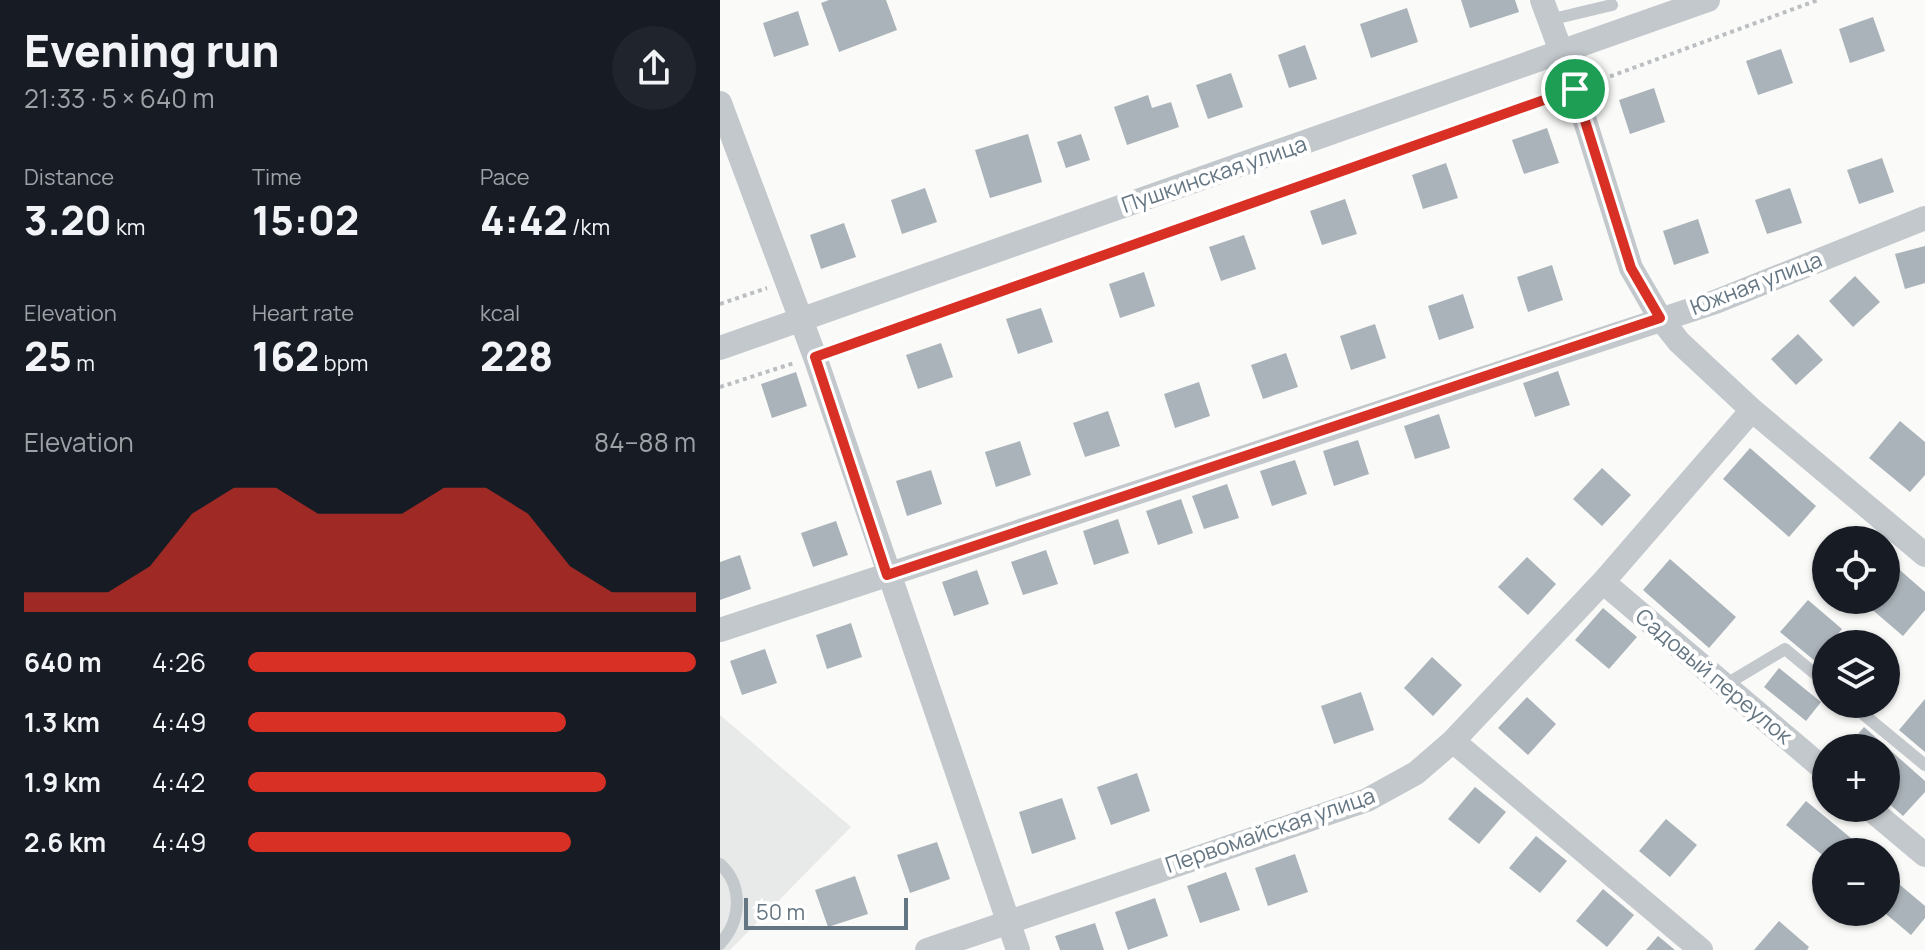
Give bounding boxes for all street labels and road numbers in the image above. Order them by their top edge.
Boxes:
street label: Пушкинская улица [1117,128,1311,220]
street label: Южная улица [1686,244,1826,322]
street label: Садовый переулок [1629,601,1800,751]
street label: Первомайская улица [1161,780,1379,880]

